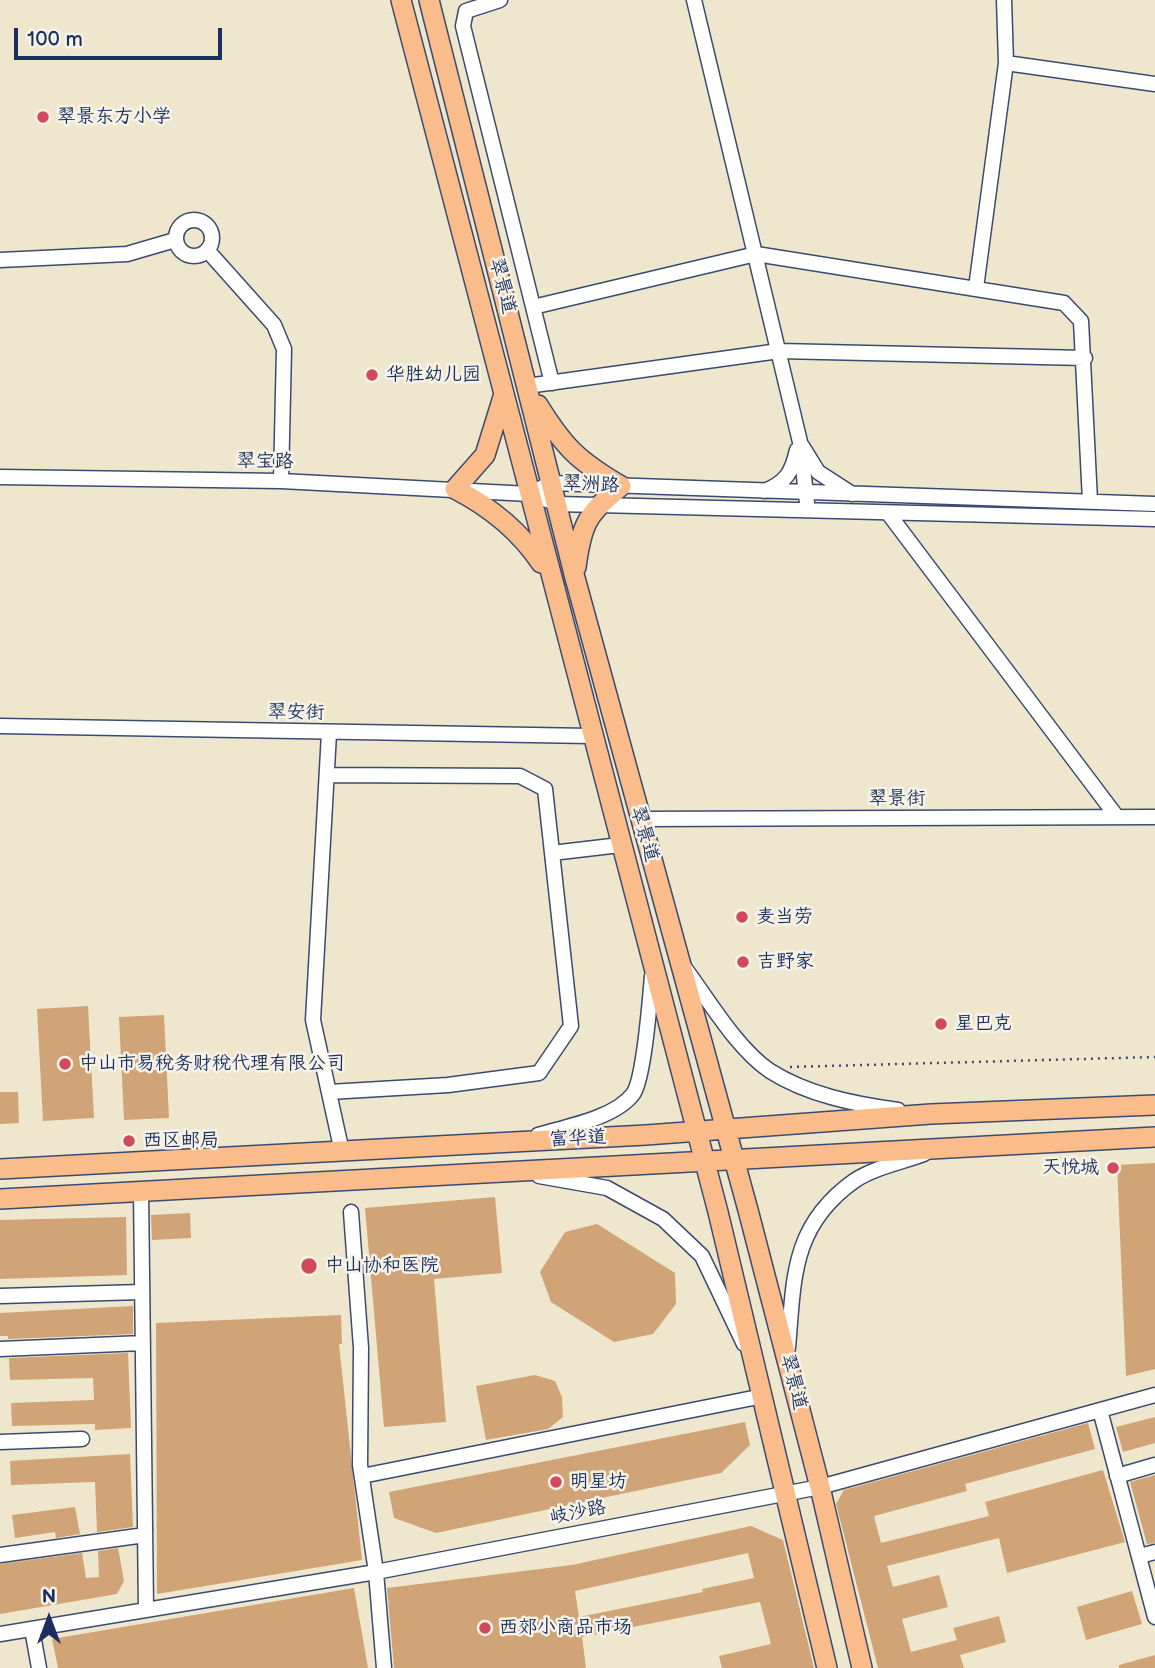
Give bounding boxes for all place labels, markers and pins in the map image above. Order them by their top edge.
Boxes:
place label: 翠景东方小学 [57,106,171,128]
marker: 翠景东方小学 [35,109,51,125]
place label: 华胜幼儿园 [386,364,481,386]
marker: 华胜幼儿园 [364,367,380,383]
place label: 麦当劳 [756,906,813,928]
marker: 麦当劳 [734,909,750,925]
place label: 吉野家 [757,951,814,973]
marker: 吉野家 [735,954,751,970]
place label: 星巴克 [955,1013,1012,1035]
marker: 星巴克 [933,1016,949,1032]
place label: 中山市易税务财税代理有限公司 [79,1053,345,1075]
marker: 中山市易税务财税代理有限公司 [57,1056,73,1072]
place label: 西区邮局 [143,1130,219,1152]
marker: 西区邮局 [121,1133,137,1149]
place label: 天悦城 [1042,1157,1099,1179]
marker: 天悦城 [1105,1160,1121,1176]
place label: 中山协和医院 [325,1255,439,1277]
marker: 中山协和医院 [299,1256,319,1276]
place label: 明星坊 [570,1471,627,1493]
marker: 明星坊 [548,1474,564,1490]
place label: 西郊小商品市场 [499,1617,632,1639]
marker: 西郊小商品市场 [477,1620,493,1636]

